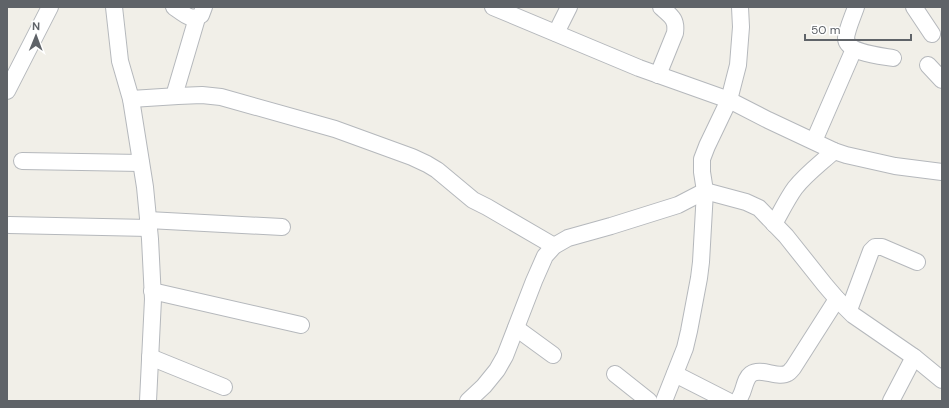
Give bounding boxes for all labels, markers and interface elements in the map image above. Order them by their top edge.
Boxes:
north arrow [16,16,56,56]
scale bar [805,16,911,42]
text: N [32,19,40,33]
text: 50 m [811,22,840,38]

